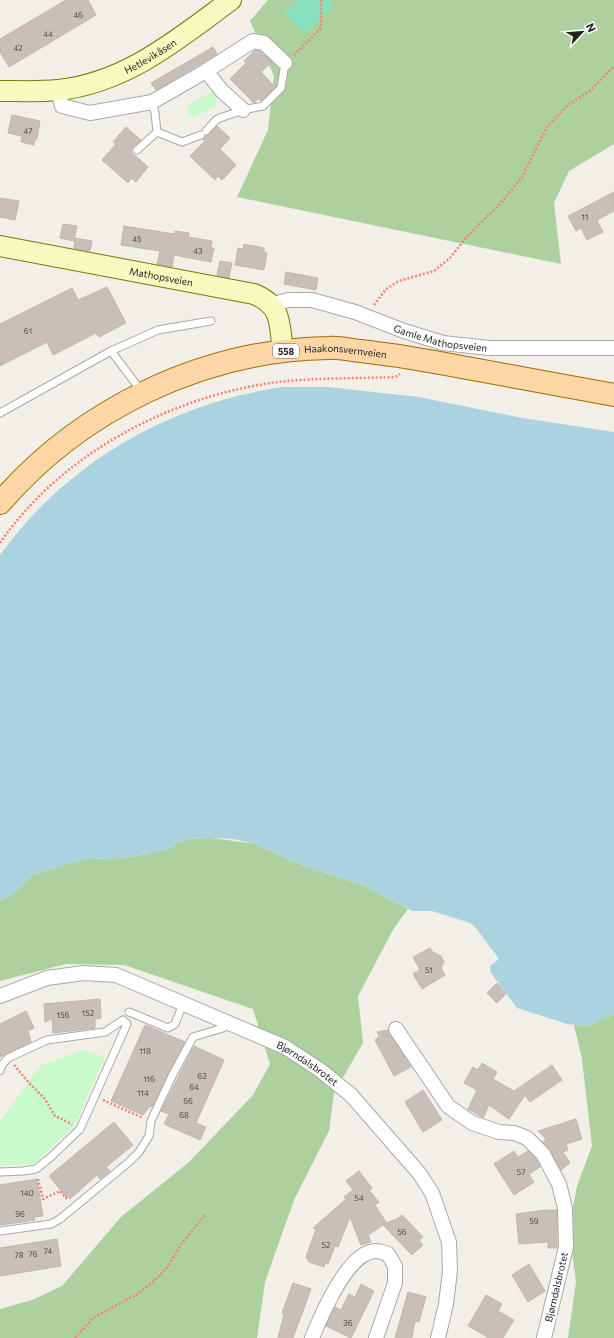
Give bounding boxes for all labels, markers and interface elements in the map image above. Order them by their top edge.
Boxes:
house number: 46 [73,10,83,20]
north arrow [562,12,602,52]
text: N [584,21,599,34]
house number: 44 [43,29,53,39]
street label: Hetlevikåsen [122,36,178,76]
house number: 42 [13,43,23,53]
house number: 47 [24,126,32,136]
house number: 11 [582,212,588,222]
house number: 45 [132,234,142,244]
house number: 43 [193,246,203,256]
street label: Mathopsveien [128,265,194,288]
street label: Gamle Mathopsveien [392,322,488,354]
house number: 61 [24,326,32,336]
street label: Haakonsvernveien [304,342,388,360]
road number: 558 [273,344,299,358]
house number: 51 [425,965,433,975]
house number: 152 [82,1008,95,1018]
house number: 156 [57,1010,70,1020]
street label: Bjørndalsbrotet [275,1038,341,1088]
house number: 118 [139,1046,151,1056]
house number: 62 [197,1071,207,1081]
house number: 116 [143,1074,155,1084]
house number: 64 [189,1082,199,1092]
house number: 114 [137,1088,149,1098]
house number: 66 [183,1096,193,1106]
house number: 68 [179,1110,189,1120]
house number: 57 [517,1167,525,1177]
house number: 140 [20,1188,34,1198]
house number: 54 [354,1193,364,1203]
house number: 96 [15,1209,25,1219]
house number: 59 [529,1216,539,1226]
house number: 56 [397,1227,407,1237]
house number: 52 [321,1240,331,1250]
house number: 74 [44,1246,52,1256]
house number: 76 [28,1249,38,1259]
house number: 78 [14,1250,24,1260]
street label: Bjørndalsbrotet [542,1251,570,1323]
house number: 36 [343,1318,353,1328]

